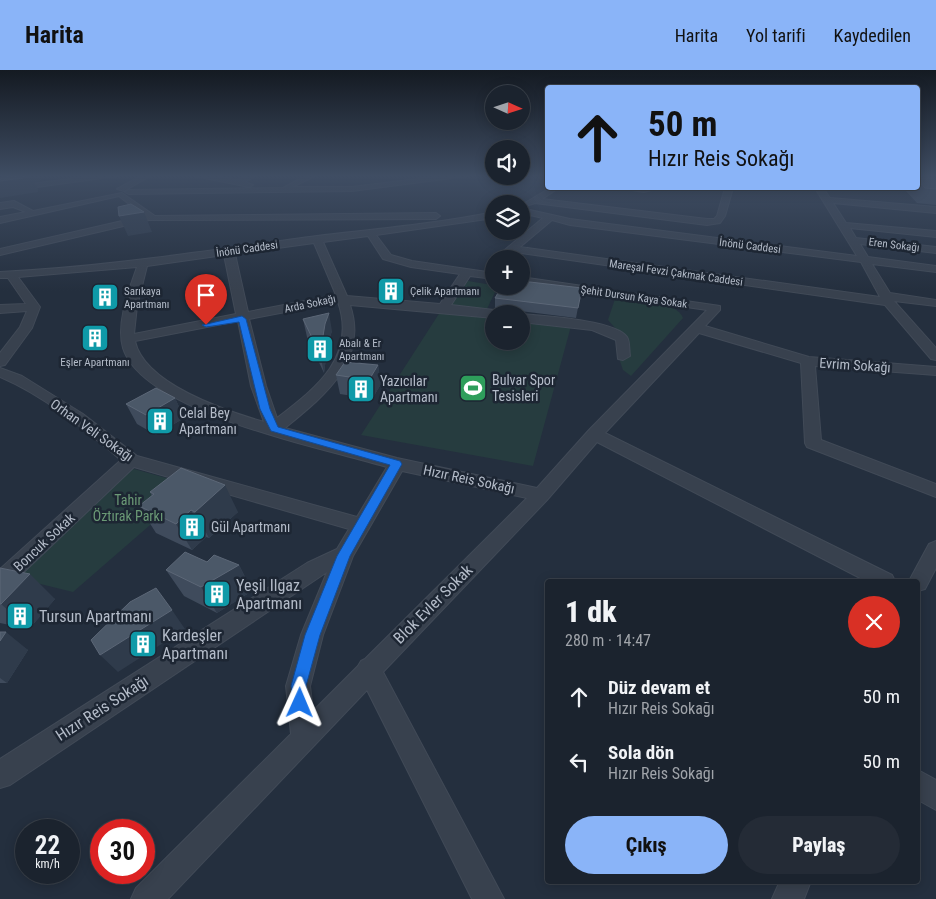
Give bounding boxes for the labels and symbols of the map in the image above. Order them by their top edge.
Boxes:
north arrow [485,85,530,130]
street label: Eren Sokağı [868,235,920,255]
street label: İnönü Caddesi [718,236,782,256]
street label: İnönü Caddesi [215,238,279,260]
street label: Mareşal Fevzi Çakmak Caddesi [608,257,744,289]
pin [185,274,227,325]
building icon: Çelik Apartmanı [376,276,406,306]
building icon: Sarıkaya Apartmanı [90,282,120,312]
street label: Şehit Dursun Kaya Sokak [580,283,688,311]
place label: Sarıkaya Apartmanı [124,285,169,311]
place label: Çelik Apartmanı [410,285,479,298]
street label: Arda Sokağı [283,292,337,316]
building icon: Eşler Apartmanı [80,323,110,353]
building icon: Abalı & Er Apartmanı [305,334,335,364]
place label: Abalı & Er Apartmanı [339,337,384,363]
street label: Evrim Sokağı [819,355,891,375]
place label: Eşler Apartmanı [60,356,130,369]
place label: Bulvar Spor Tesisleri [492,372,555,404]
place label: Yazıcılar Apartmanı [380,373,438,405]
sports icon: Bulvar Spor Tesisleri [458,373,488,403]
building icon: Yazıcılar Apartmanı [346,374,376,404]
street label: Orhan Veli Sokağı [48,396,136,464]
place label: Celal Bey Apartmanı [179,405,237,437]
building icon: Celal Bey Apartmanı [145,406,175,436]
street label: Hızır Reis Sokağı [422,461,516,497]
park label: Tahir Öztırak Parkı [93,492,163,524]
street label: Boncuk Sokak [10,509,78,574]
building icon: Gül Apartmanı [177,512,207,542]
place label: Gül Apartmanı [211,519,290,535]
street label: Blok Evler Sokak [389,560,477,648]
place label: Yeşil Ilgaz Apartmanı [236,576,302,613]
building icon: Yeşil Ilgaz Apartmanı [202,579,232,609]
building icon: Tursun Apartmanı [5,601,35,631]
place label: Tursun Apartmanı [39,607,152,626]
place label: Kardeşler Apartmanı [162,626,228,663]
building icon: Kardeşler Apartmanı [128,629,158,659]
street label: Hızır Reis Sokağı [52,671,152,745]
position arrow [273,676,325,728]
speed limit sign: 30 [90,819,155,884]

